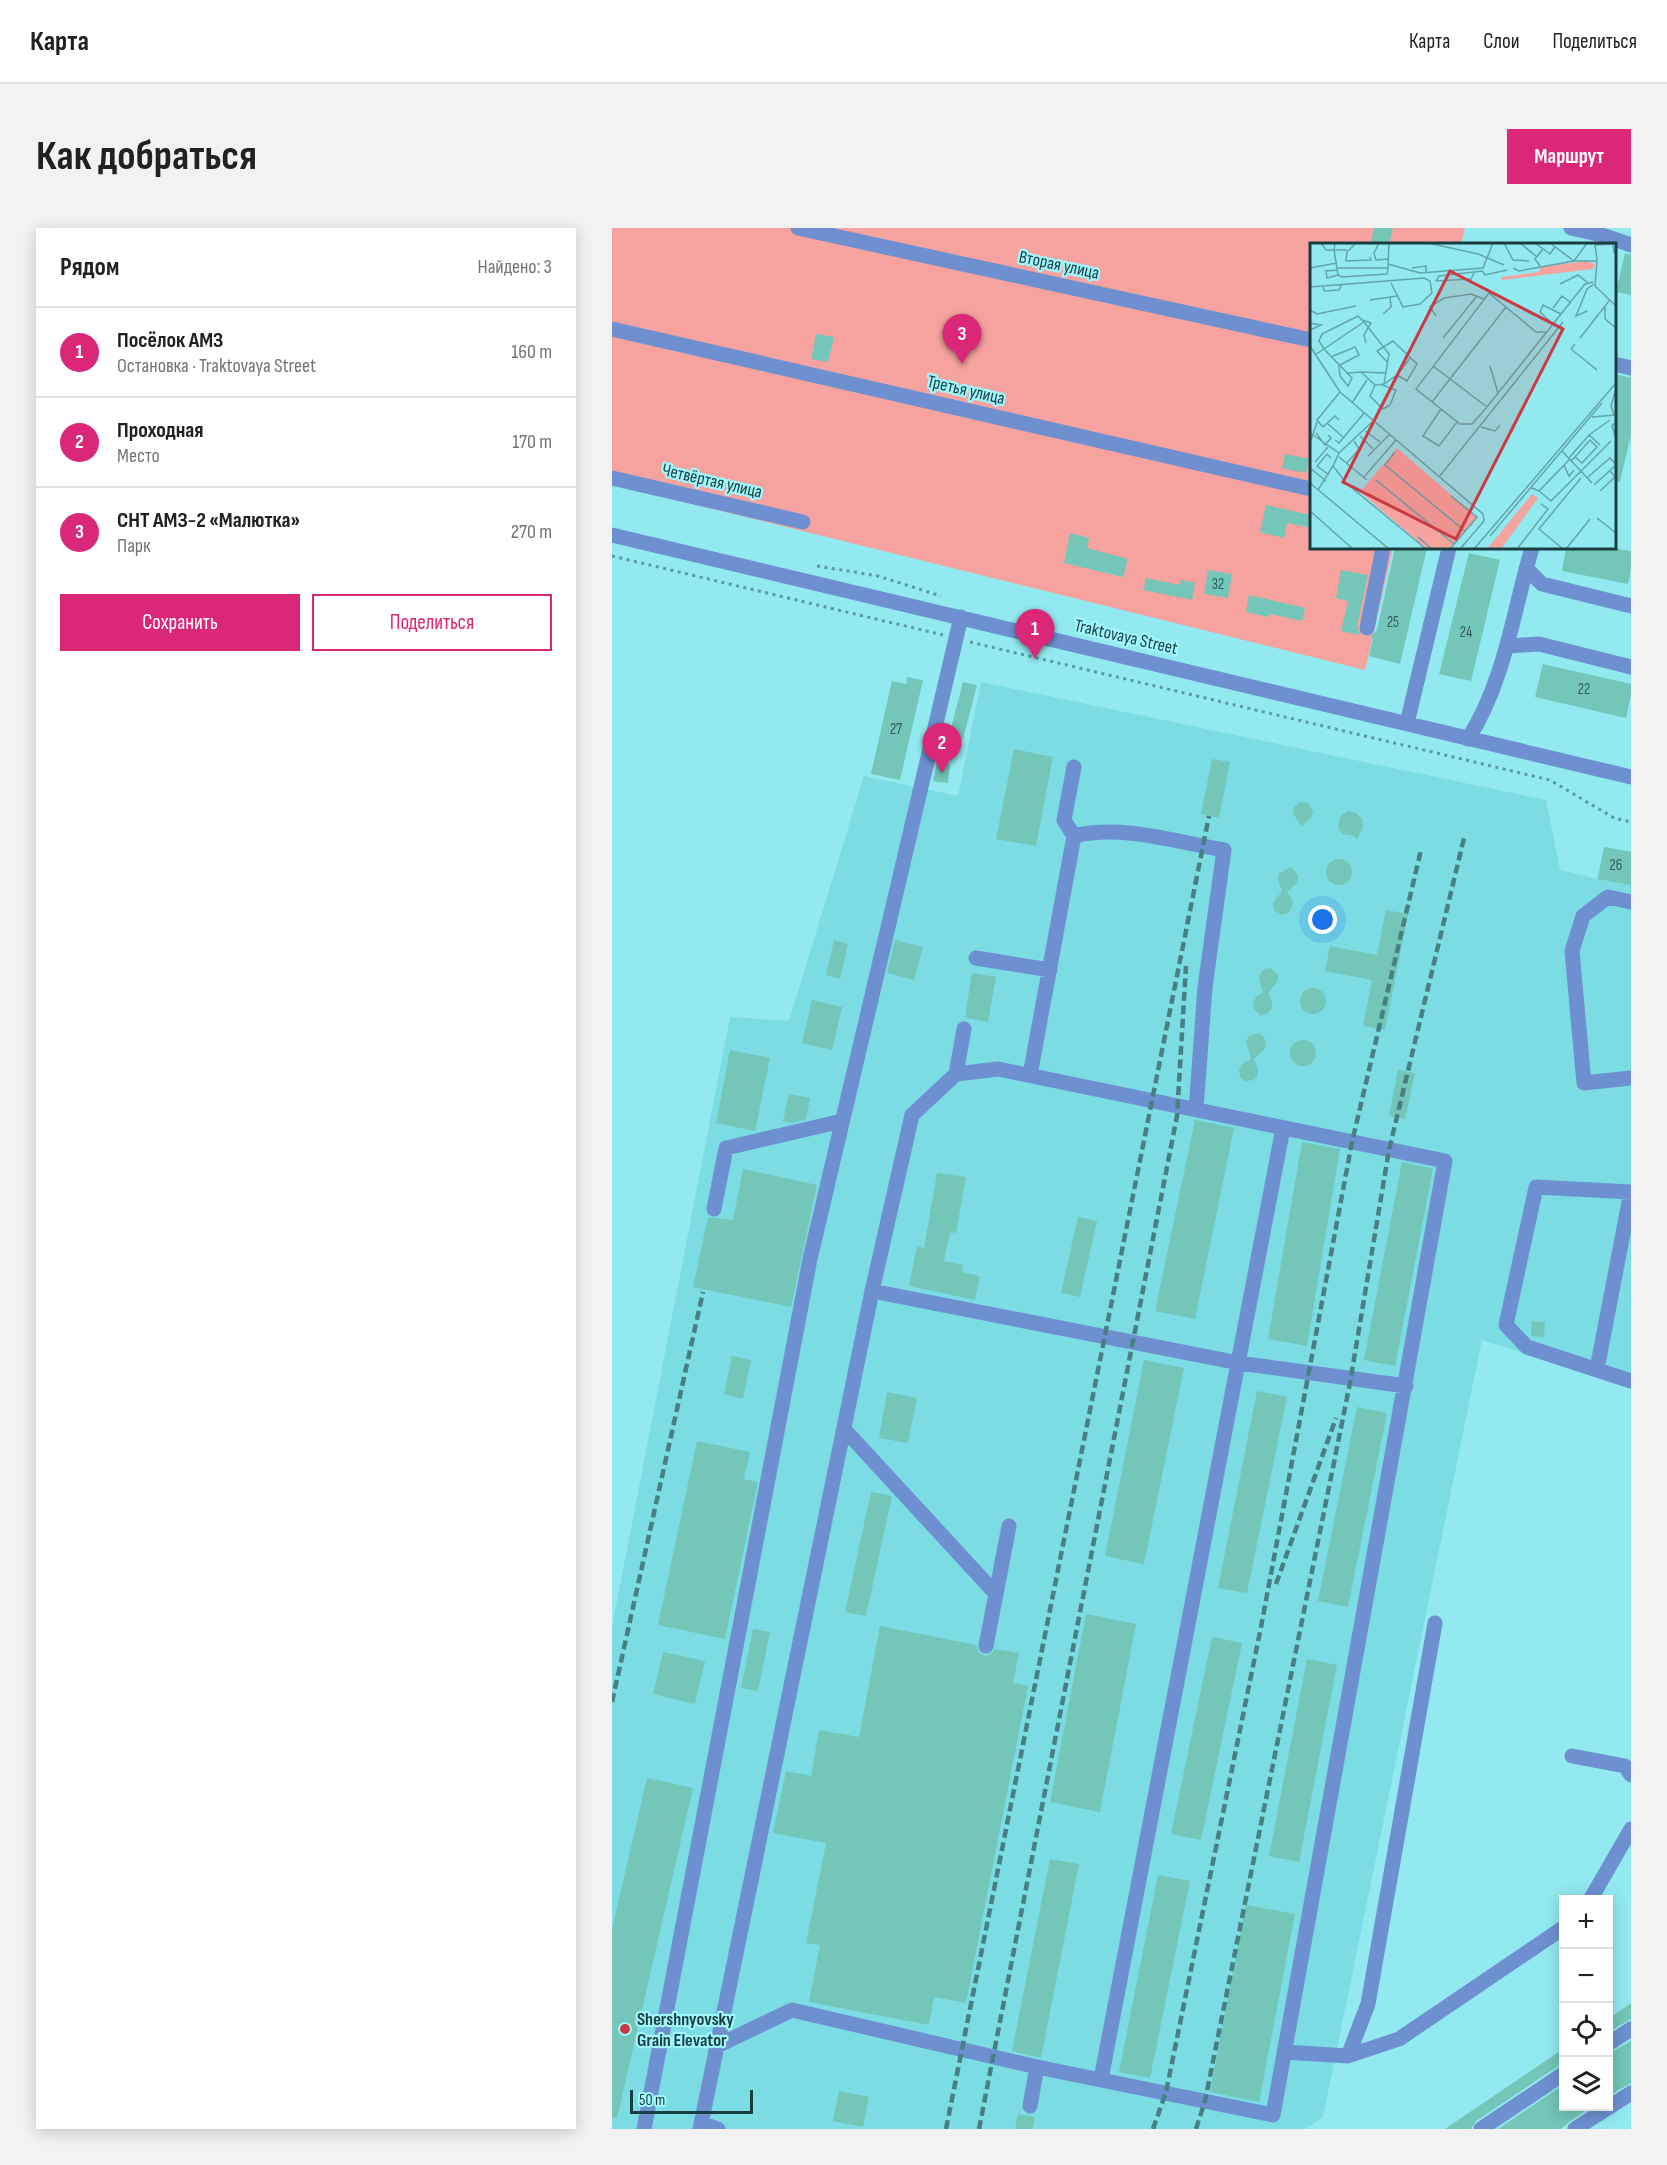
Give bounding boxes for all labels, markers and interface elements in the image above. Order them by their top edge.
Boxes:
text: Карта [30,25,89,58]
text: Карта [1409,29,1450,54]
text: Слои [1483,29,1519,54]
text: Поделиться [1552,29,1637,54]
button: Маршрут [1507,129,1631,184]
text: Как добраться [36,131,257,182]
inset map [1310,243,1616,549]
street label: Вторая улица [1017,246,1101,284]
text: Рядом [60,252,119,283]
text: Найдено: 3 [478,255,552,279]
pin: 3 [942,314,982,364]
text: Посёлок АМЗ [117,327,223,354]
text: 1 [76,340,83,364]
text: 160 m [511,340,552,364]
text: Остановка · Traktovaya Street [117,354,316,378]
street label: Третья улица [925,371,1007,409]
text: Проходная [117,417,204,444]
text: 2 [75,430,84,454]
text: 170 m [512,430,552,454]
text: Место [117,444,160,468]
street label: Четвёртая улица [660,459,764,503]
text: СНТ АМЗ-2 «Малютка» [117,507,300,534]
text: 3 [75,520,84,544]
text: 270 m [511,520,552,544]
text: Парк [117,534,151,558]
house number: 32 [1212,575,1224,594]
button: Сохранить [60,594,300,651]
button: Поделиться [312,594,552,651]
pin: 1 [1016,610,1054,659]
house number: 25 [1387,613,1399,632]
street label: Traktovaya Street [1072,615,1180,659]
house number: 24 [1460,623,1472,642]
house number: 22 [1578,680,1590,699]
house number: 27 [890,720,902,739]
pin: 2 [922,724,962,773]
house number: 26 [1610,856,1622,875]
your location [1308,905,1337,934]
map controls [1559,1895,1613,2111]
button: + [1559,1895,1613,1949]
button: − [1559,1949,1613,2003]
button: locate [1559,2003,1613,2057]
place label: Shershnyovsky Grain Elevator [637,2009,734,2051]
marker: Shershnyovsky Grain Elevator [618,2022,632,2036]
button: layers [1559,2057,1613,2111]
scale bar [630,2087,753,2114]
text: 50 m [639,2091,665,2110]

